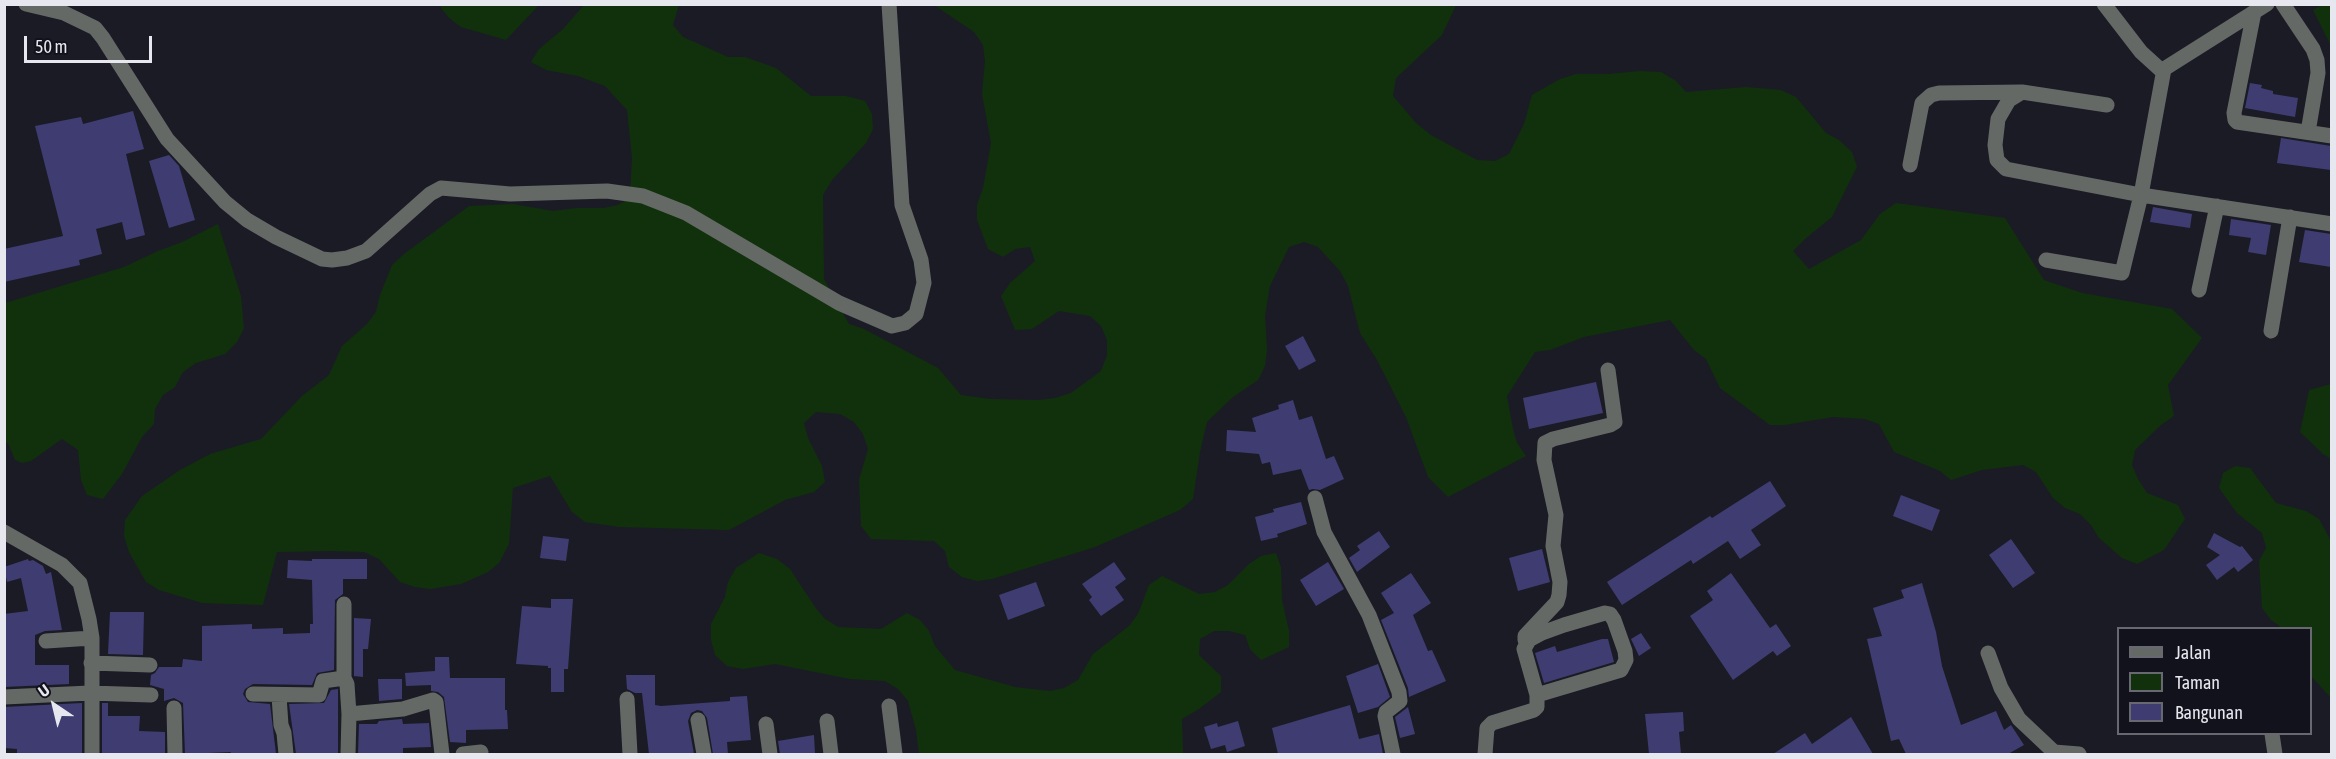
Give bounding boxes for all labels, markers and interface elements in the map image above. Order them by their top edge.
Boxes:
scale bar [27,24,154,62]
text: 50 m [35,36,67,57]
legend [2117,627,2312,735]
text: Jalan [2175,642,2211,663]
text: Taman [2175,672,2220,693]
north arrow [24,675,84,735]
text: U [35,680,53,700]
text: Bangunan [2175,702,2243,723]

